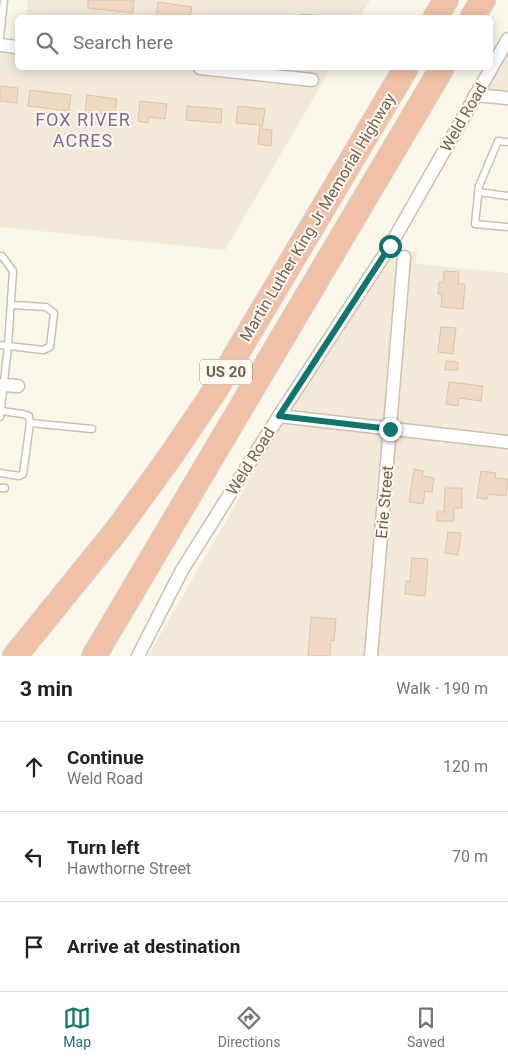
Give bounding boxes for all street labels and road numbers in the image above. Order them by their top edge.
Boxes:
street label: Weld Road [436,80,491,155]
street label: Martin Luther King Jr Memorial Highway [236,89,399,345]
road number: US 20 [200,360,252,384]
street label: Weld Road [222,424,279,499]
street label: Erie Street [372,465,397,539]

